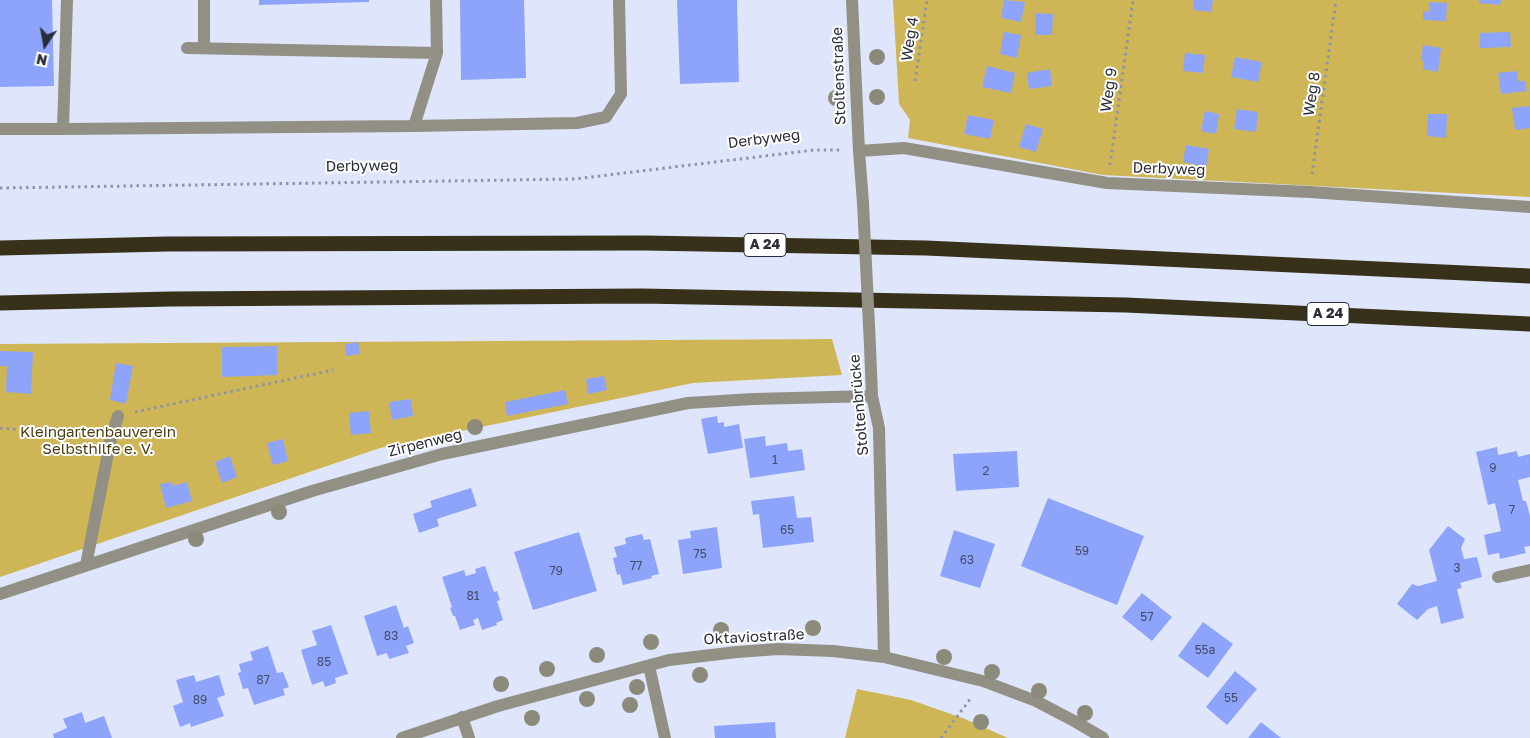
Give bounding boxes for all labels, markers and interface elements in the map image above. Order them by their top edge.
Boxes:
street label: Weg 4 [898,16,922,62]
north arrow [20,20,70,70]
street label: Stoltenstraße [828,27,850,125]
text: N [35,51,49,70]
street label: Weg 9 [1097,67,1121,113]
street label: Weg 8 [1300,71,1324,117]
street label: Derbyweg [727,126,801,152]
street label: Derbyweg [326,156,398,176]
street label: Derbyweg [1132,159,1206,179]
road number: A 24 [744,234,786,256]
road number: A 24 [1307,302,1349,326]
street label: Stoltenbrücke [846,353,872,457]
park label: Kleingartenbauverein Selbsthilfe e. V. [20,423,176,458]
street label: Zirpenweg [386,425,464,461]
house number: 1 [772,453,778,467]
house number: 9 [1489,461,1497,475]
house number: 2 [983,464,989,478]
house number: 7 [1509,503,1515,517]
house number: 65 [780,523,794,537]
house number: 59 [1075,544,1089,558]
house number: 75 [693,547,707,561]
house number: 63 [960,553,974,567]
house number: 77 [630,559,642,573]
house number: 3 [1453,561,1461,575]
house number: 79 [549,564,563,578]
house number: 81 [466,589,480,603]
house number: 57 [1140,610,1154,624]
street label: Oktaviostraße [703,625,805,649]
house number: 83 [384,629,398,643]
house number: 55a [1195,643,1215,657]
house number: 85 [317,655,331,669]
house number: 87 [256,673,270,687]
house number: 55 [1224,691,1238,705]
house number: 89 [193,693,207,707]

